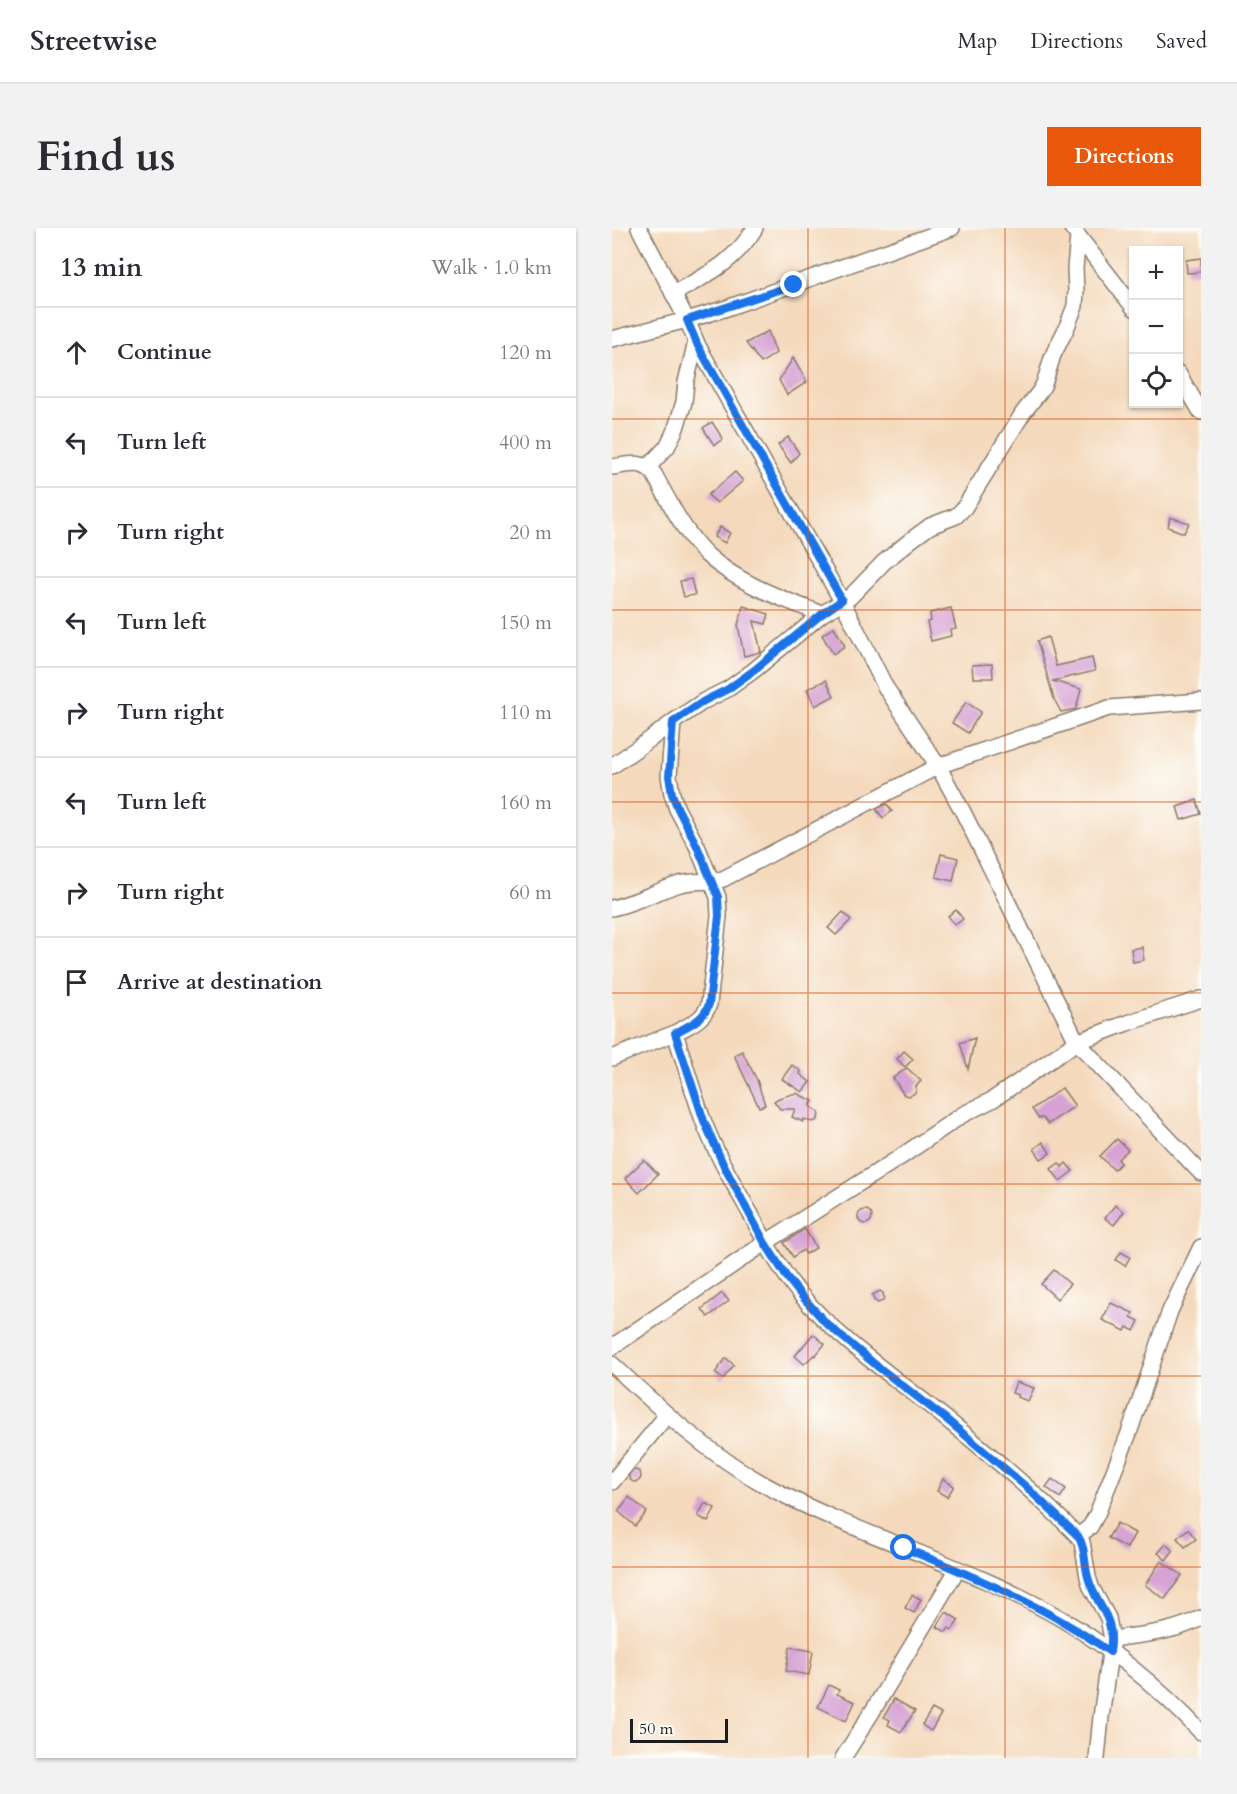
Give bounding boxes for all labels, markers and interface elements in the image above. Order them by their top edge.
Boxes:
text: Streetwise [30,22,158,60]
text: Map [957,27,997,56]
text: Directions [1030,27,1123,56]
text: Saved [1156,27,1207,56]
button: Directions [1047,127,1201,186]
text: Find us [36,128,176,185]
map controls [1129,246,1183,408]
button: + [1129,246,1183,300]
text: 13 min [60,250,143,285]
text: Walk · 1.0 km [431,254,552,281]
route end [780,271,806,297]
button: − [1129,300,1183,354]
icon: ahead [60,336,93,369]
text: Continue [117,337,212,367]
text: 120 m [499,339,552,366]
button: locate [1129,354,1183,408]
icon: left [60,426,93,459]
text: Turn left [117,427,206,457]
text: 400 m [499,429,552,456]
icon: right [60,516,93,549]
text: Turn right [117,517,224,547]
text: 20 m [509,519,552,546]
icon: left [60,606,93,639]
text: Turn left [117,607,206,637]
text: 150 m [499,609,552,636]
icon: right [60,696,93,729]
text: Turn right [117,697,224,727]
text: 110 m [499,699,552,726]
icon: left [60,786,93,819]
text: Turn left [117,787,206,817]
text: 160 m [499,789,552,816]
icon: right [60,876,93,909]
text: Turn right [117,877,224,907]
text: 60 m [509,879,552,906]
icon: arrive [60,966,93,999]
text: Arrive at destination [117,967,322,997]
route start [890,1534,916,1560]
scale bar [630,1716,728,1744]
text: 50 m [639,1718,673,1740]

